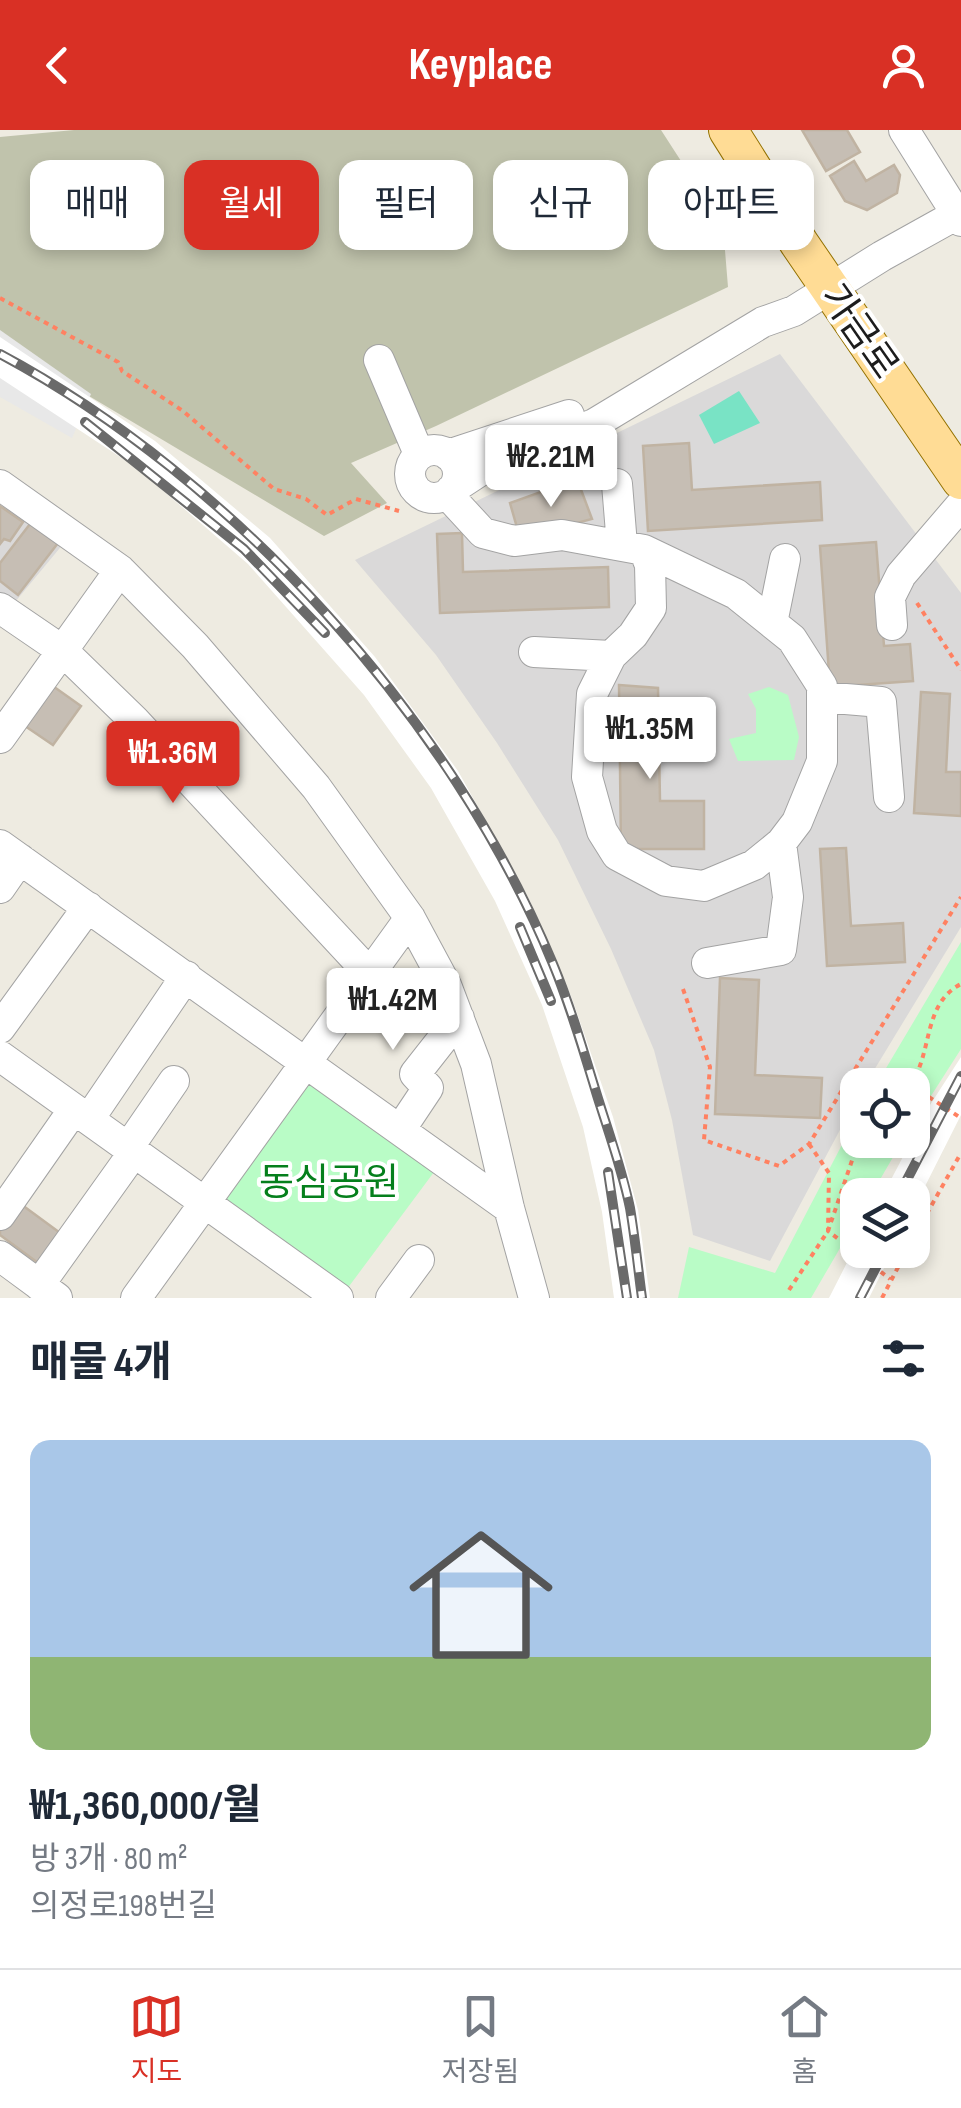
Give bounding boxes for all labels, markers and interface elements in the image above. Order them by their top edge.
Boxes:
icon: back [30,38,85,93]
text: Keyplace [408,38,553,93]
icon: person [876,38,931,93]
chip: 매매 [30,160,164,250]
chip: 월세 [184,160,319,250]
chip: 필터 [339,160,473,250]
chip: 신규 [493,160,628,250]
chip: 아파트 [648,160,814,250]
street label: 가금로 [810,276,907,388]
pin: ₩2.21M [470,425,632,510]
text: ₩2.21M [507,438,595,477]
pin: ₩1.35M [569,697,731,782]
text: ₩1.35M [606,710,694,749]
pin: ₩1.36M [92,721,254,806]
text: ₩1.36M [128,734,218,773]
pin: ₩1.42M [312,968,474,1053]
text: ₩1.42M [349,981,437,1020]
map controls [840,1068,930,1268]
button: locate [840,1068,930,1158]
park label: 동심공원 [259,1161,399,1206]
button: layers [840,1178,930,1268]
icon: filters [876,1331,931,1386]
text: 매물 4개 [30,1338,172,1389]
icon: home [391,1505,571,1685]
text: ₩1,360,000/월 [30,1781,261,1832]
text: 방 3개 · 80 m² [30,1840,188,1879]
text: 의정로198번길 [30,1887,217,1926]
tab: 지도 [129,1989,184,2089]
tab: 저장됨 [442,1989,519,2089]
tab: 홈 [777,1989,832,2089]

